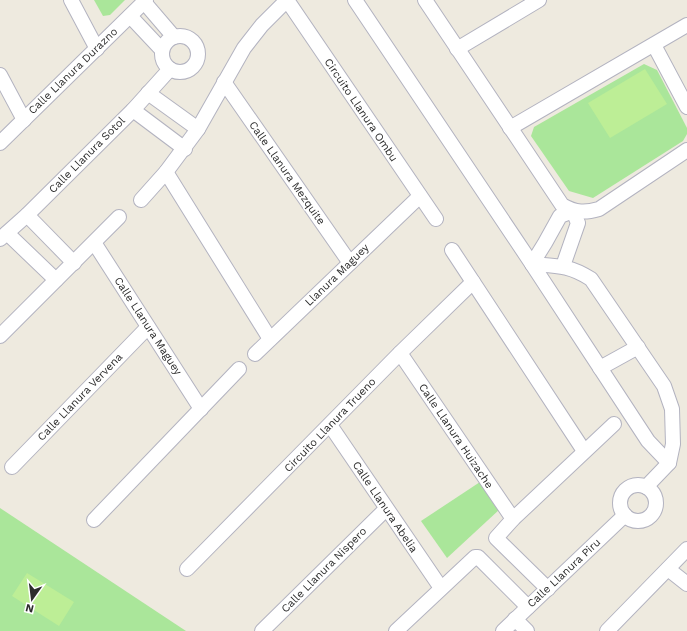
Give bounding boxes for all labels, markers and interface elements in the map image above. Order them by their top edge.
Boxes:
street label: Calle Llanura Durazno [26,25,120,117]
street label: Circuito Llanura Ombu [322,56,400,164]
street label: Calle Llanura Sotol [46,114,128,196]
street label: Calle Llanura Mezquite [246,119,328,227]
street label: Llanura Maguey [302,241,372,309]
street label: Calle Llanura Maguey [111,274,185,378]
street label: Calle Llanura Vervena [35,351,125,443]
street label: Circuito Llanura Trueno [282,375,378,475]
street label: Calle Llanura Huizache [416,381,496,491]
street label: Calle Llanura Abelia [350,459,420,555]
street label: Calle Llanura Nispero [279,525,369,615]
street label: Calle Llanura Piru [525,536,603,610]
north arrow [12,579,52,619]
text: N [24,601,35,616]

